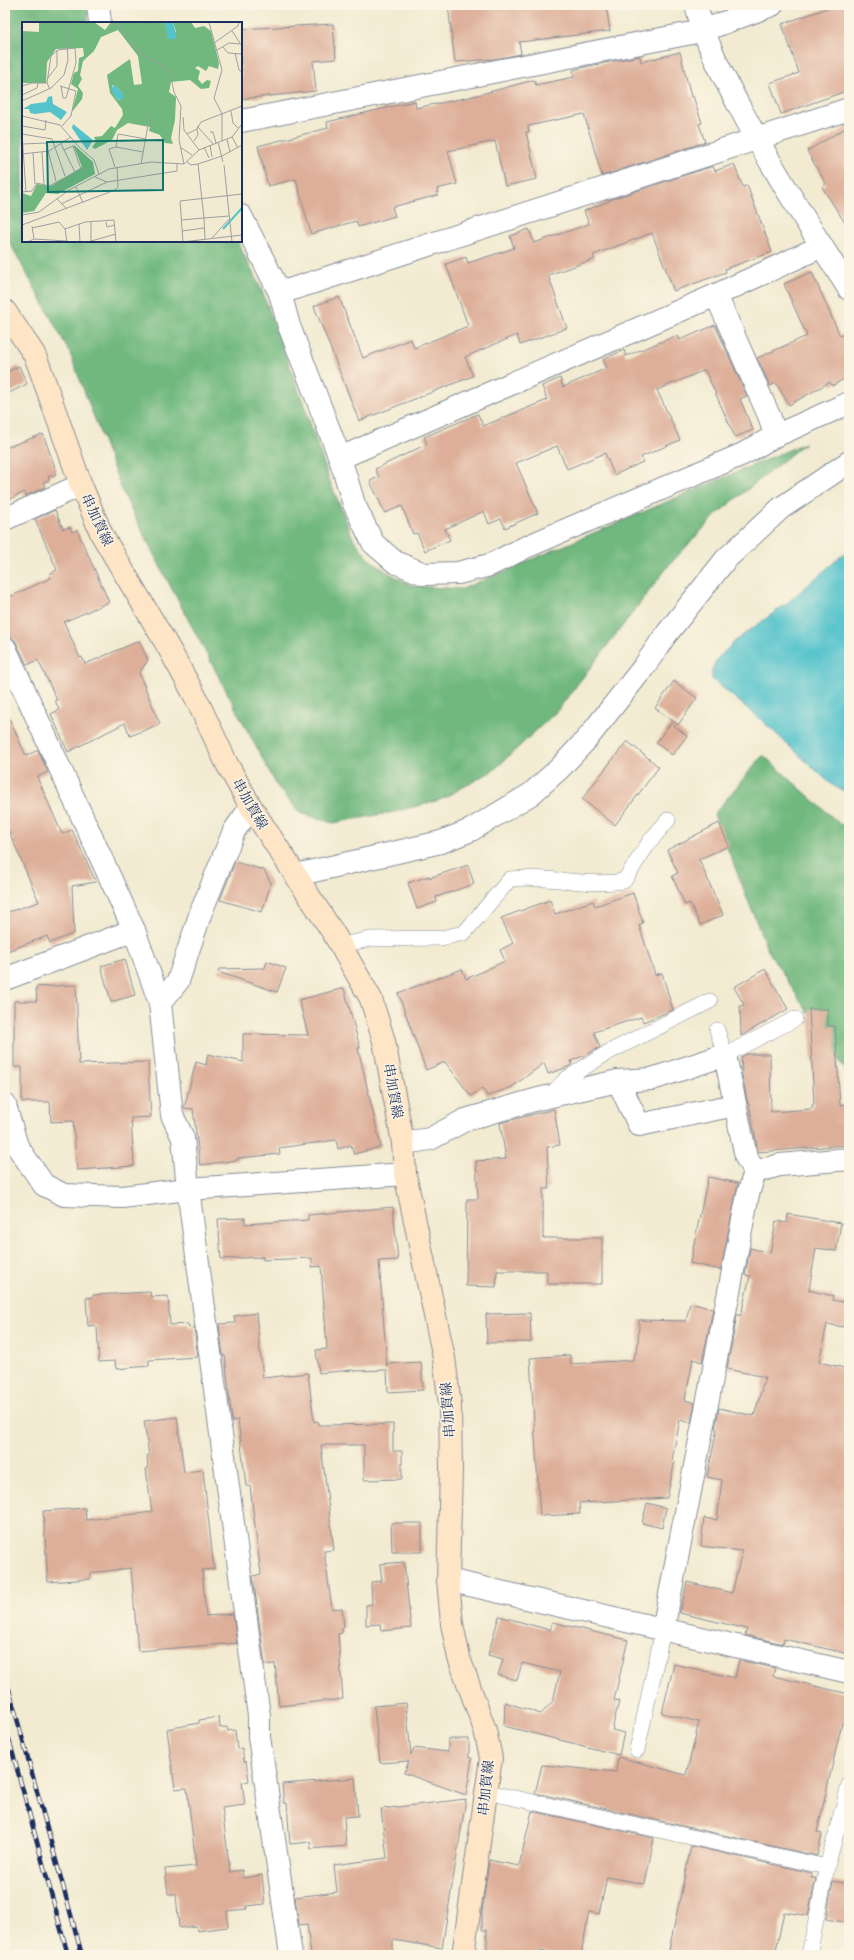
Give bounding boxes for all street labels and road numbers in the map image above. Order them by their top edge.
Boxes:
street label: 串加賀線 [77,491,117,549]
street label: 串加賀線 [228,775,272,833]
street label: 串加賀線 [379,1062,407,1120]
street label: 串加賀線 [437,1381,459,1439]
street label: 串加賀線 [474,1759,498,1817]

